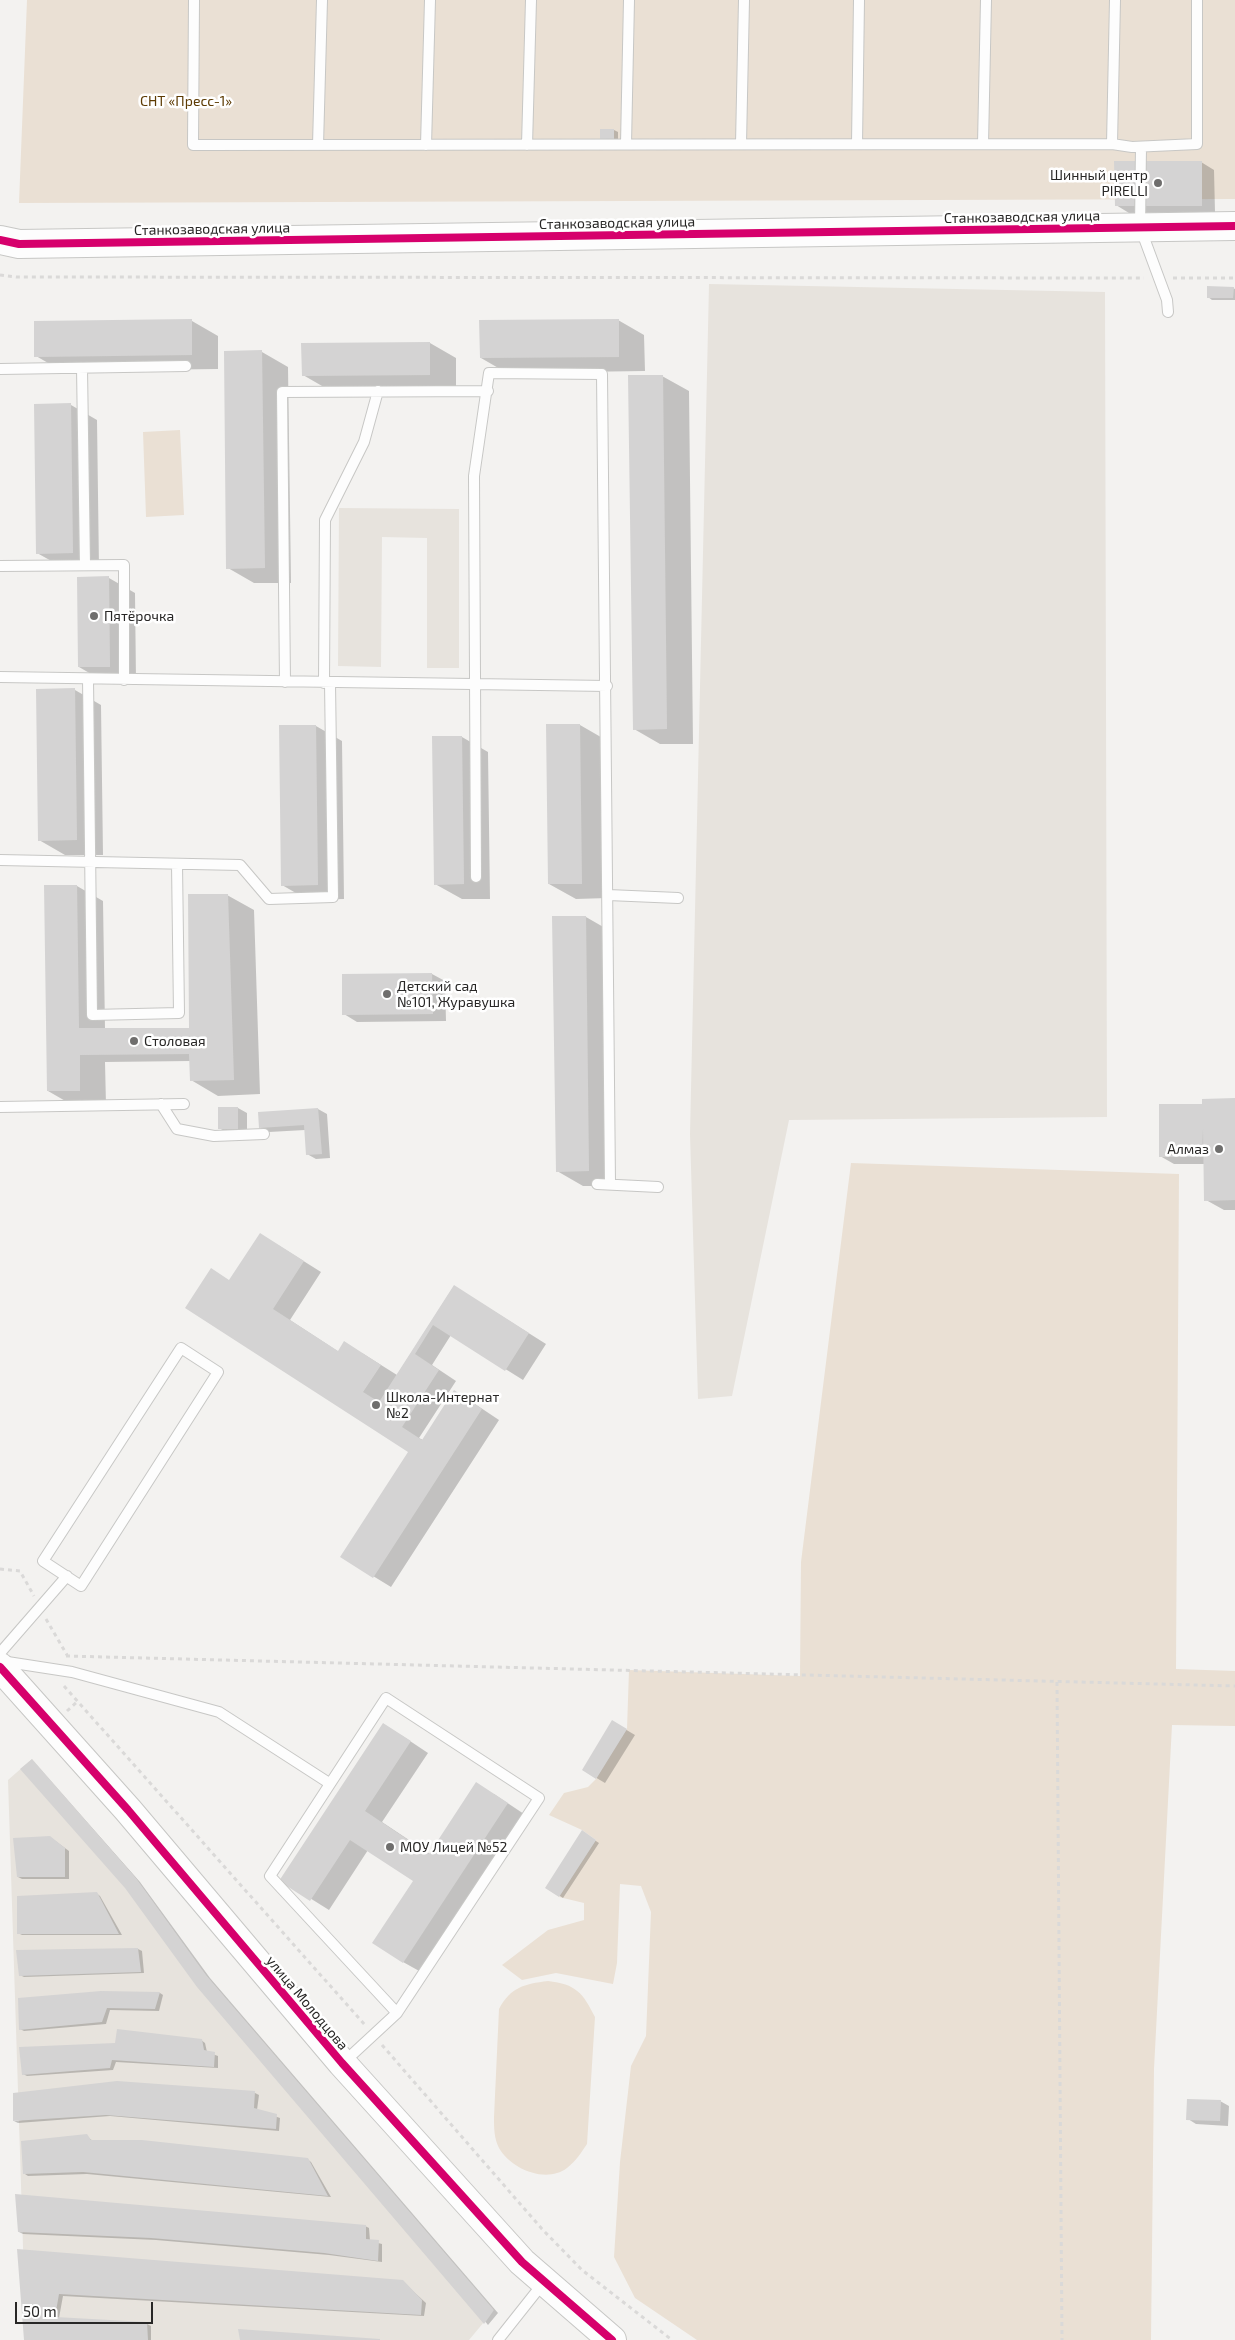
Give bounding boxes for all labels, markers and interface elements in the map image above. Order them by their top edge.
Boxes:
park label: СНТ «Пресс-1» [140,93,232,109]
place label: Шинный центр PIRELLI [1050,167,1148,200]
marker: Шинный центр PIRELLI [1152,177,1164,189]
street label: Станкозаводская улица [944,207,1100,227]
street label: Станкозаводская улица [539,213,695,233]
street label: Станкозаводская улица [134,219,290,239]
place label: Пятёрочка [104,608,174,624]
marker: Пятёрочка [88,610,100,622]
place label: Детский сад №101, Журавушка [397,978,515,1010]
marker: Детский сад №101, Журавушка [381,988,393,1000]
place label: Столовая [144,1033,206,1049]
marker: Столовая [128,1035,140,1047]
place label: Алмаз [1167,1141,1209,1157]
marker: Алмаз [1213,1143,1225,1155]
place label: Школа-Интернат №2 [386,1389,499,1421]
marker: Школа-Интернат №2 [370,1399,382,1411]
place label: МОУ Лицей №52 [400,1839,507,1855]
marker: МОУ Лицей №52 [384,1841,396,1853]
street label: улица Молодцова [263,1952,351,2054]
scale bar [18,2292,155,2324]
text: 50 m [23,2302,57,2320]

